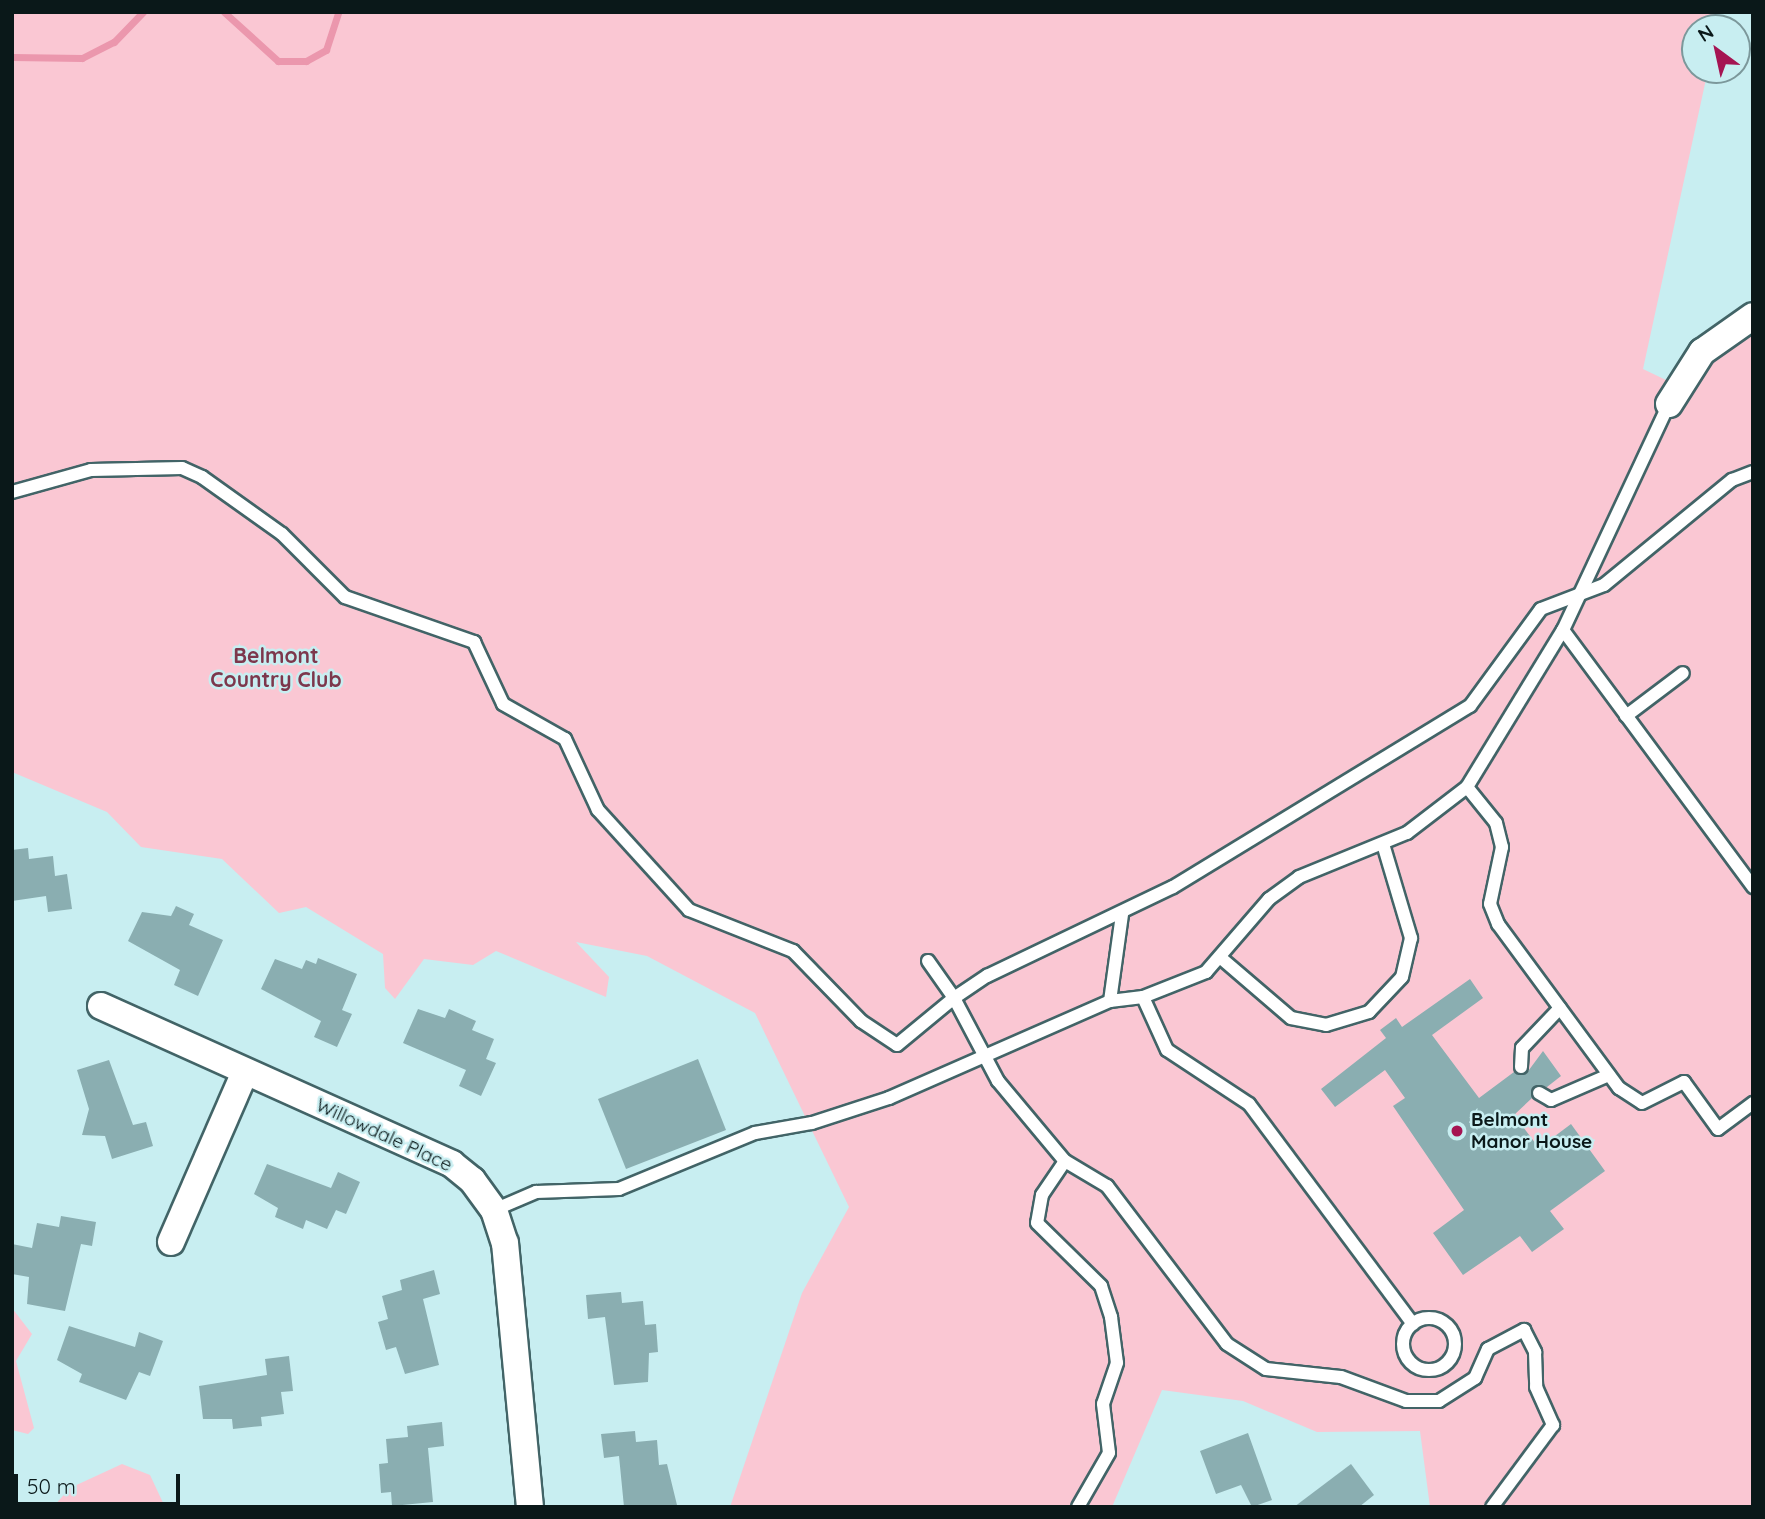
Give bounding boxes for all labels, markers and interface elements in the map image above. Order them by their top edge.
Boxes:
north arrow [1681,14,1751,84]
text: N [1693,19,1718,47]
district label: Belmont Country Club [210,642,342,692]
street label: Willowdale Place [312,1093,456,1177]
place label: Belmont Manor House [1471,1109,1592,1153]
marker: Belmont Manor House [1449,1123,1465,1139]
scale bar [18,1460,184,1504]
text: 50 m [27,1473,76,1499]

